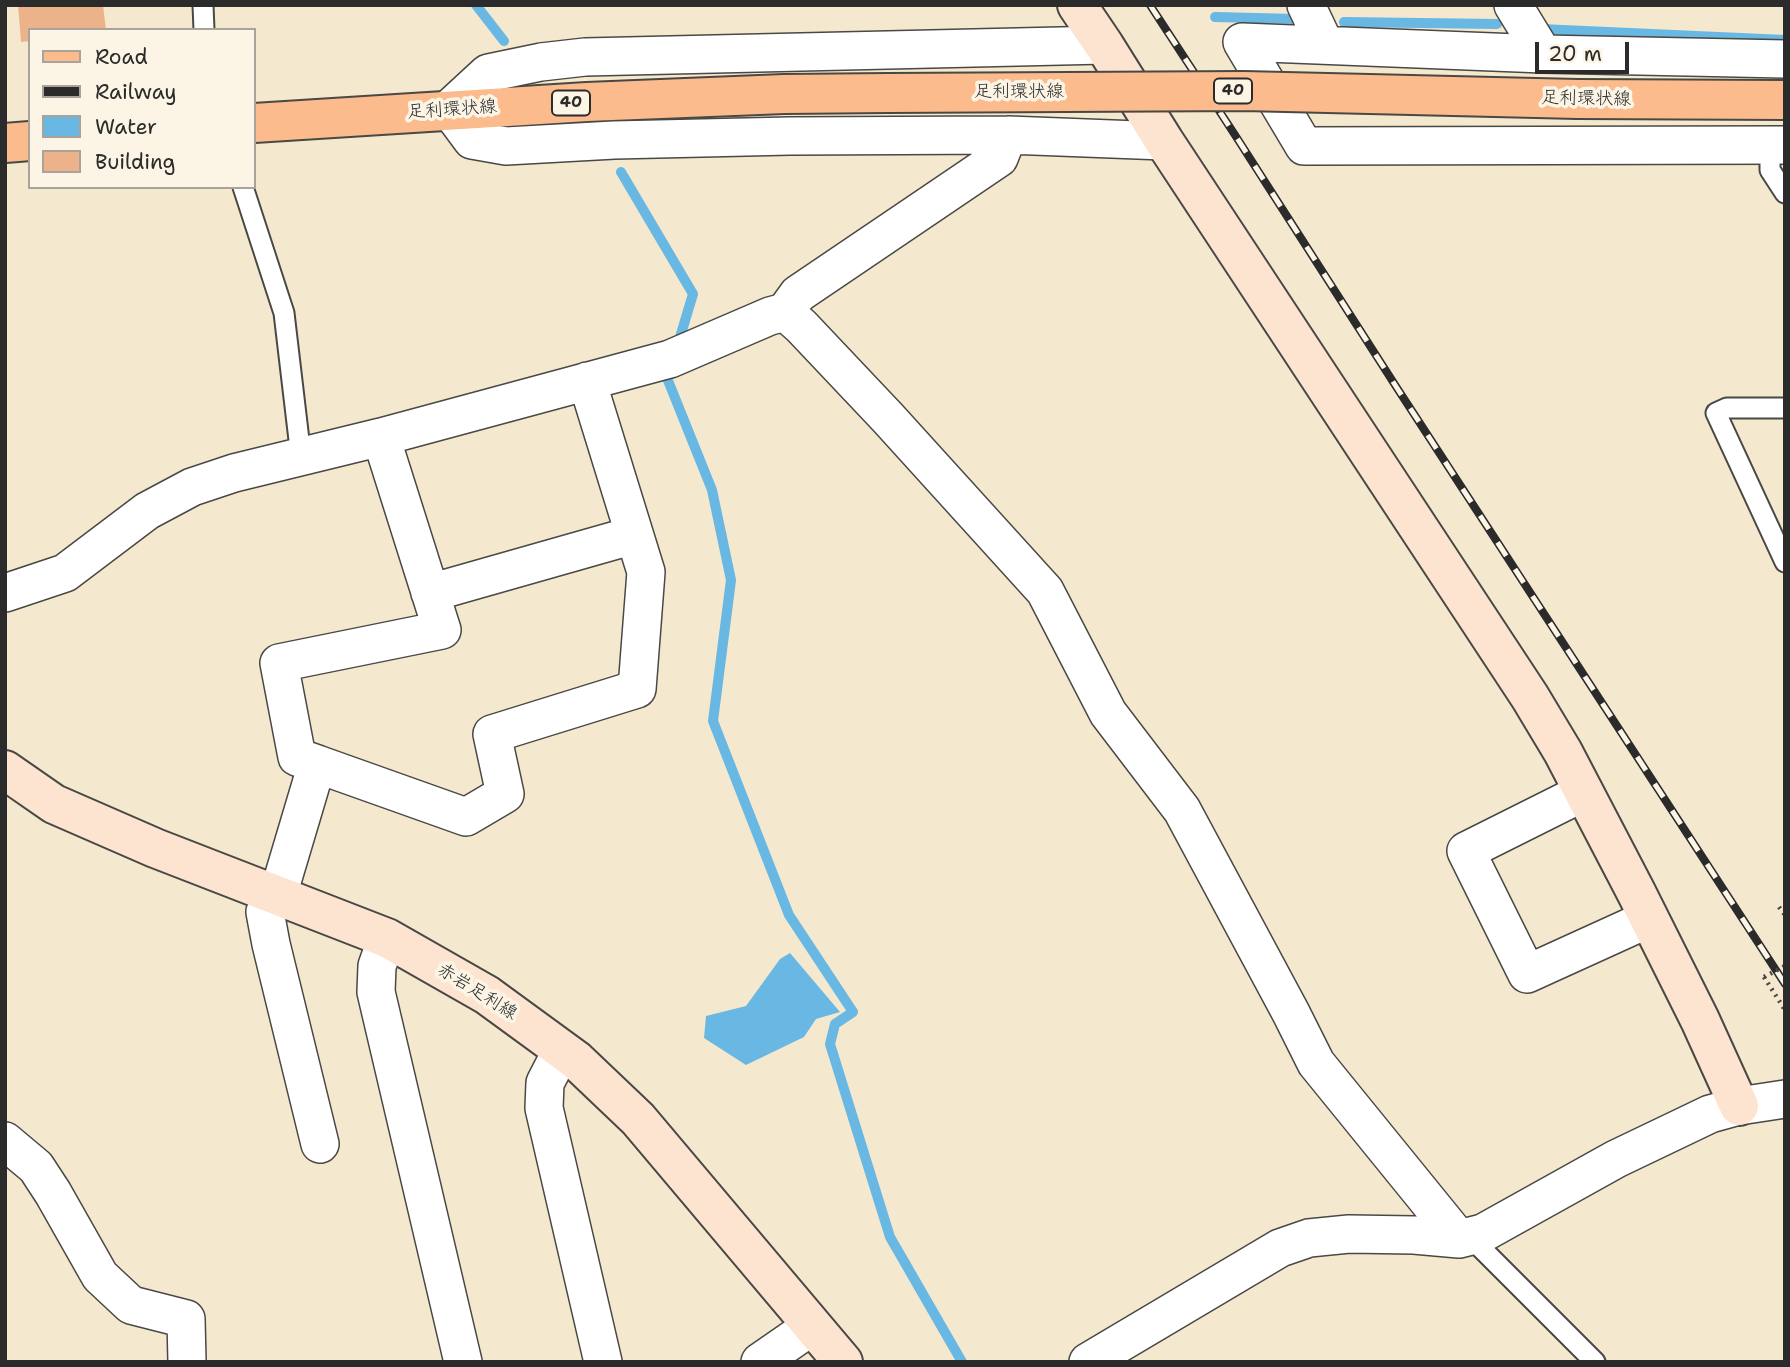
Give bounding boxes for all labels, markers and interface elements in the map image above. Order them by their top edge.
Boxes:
legend [28,28,256,189]
scale bar [1538,28,1632,72]
text: 20 m [1548,40,1602,68]
text: Road [95,43,148,71]
text: Railway [95,78,177,106]
road number: 40 [1214,78,1252,104]
street label: 足利環状線 [974,81,1064,103]
street label: 足利環状線 [1541,87,1631,111]
road number: 40 [552,90,590,116]
street label: 足利環状線 [406,96,498,124]
text: Water [95,113,157,141]
text: Building [95,148,175,176]
street label: 赤岩足利線 [433,959,521,1025]

